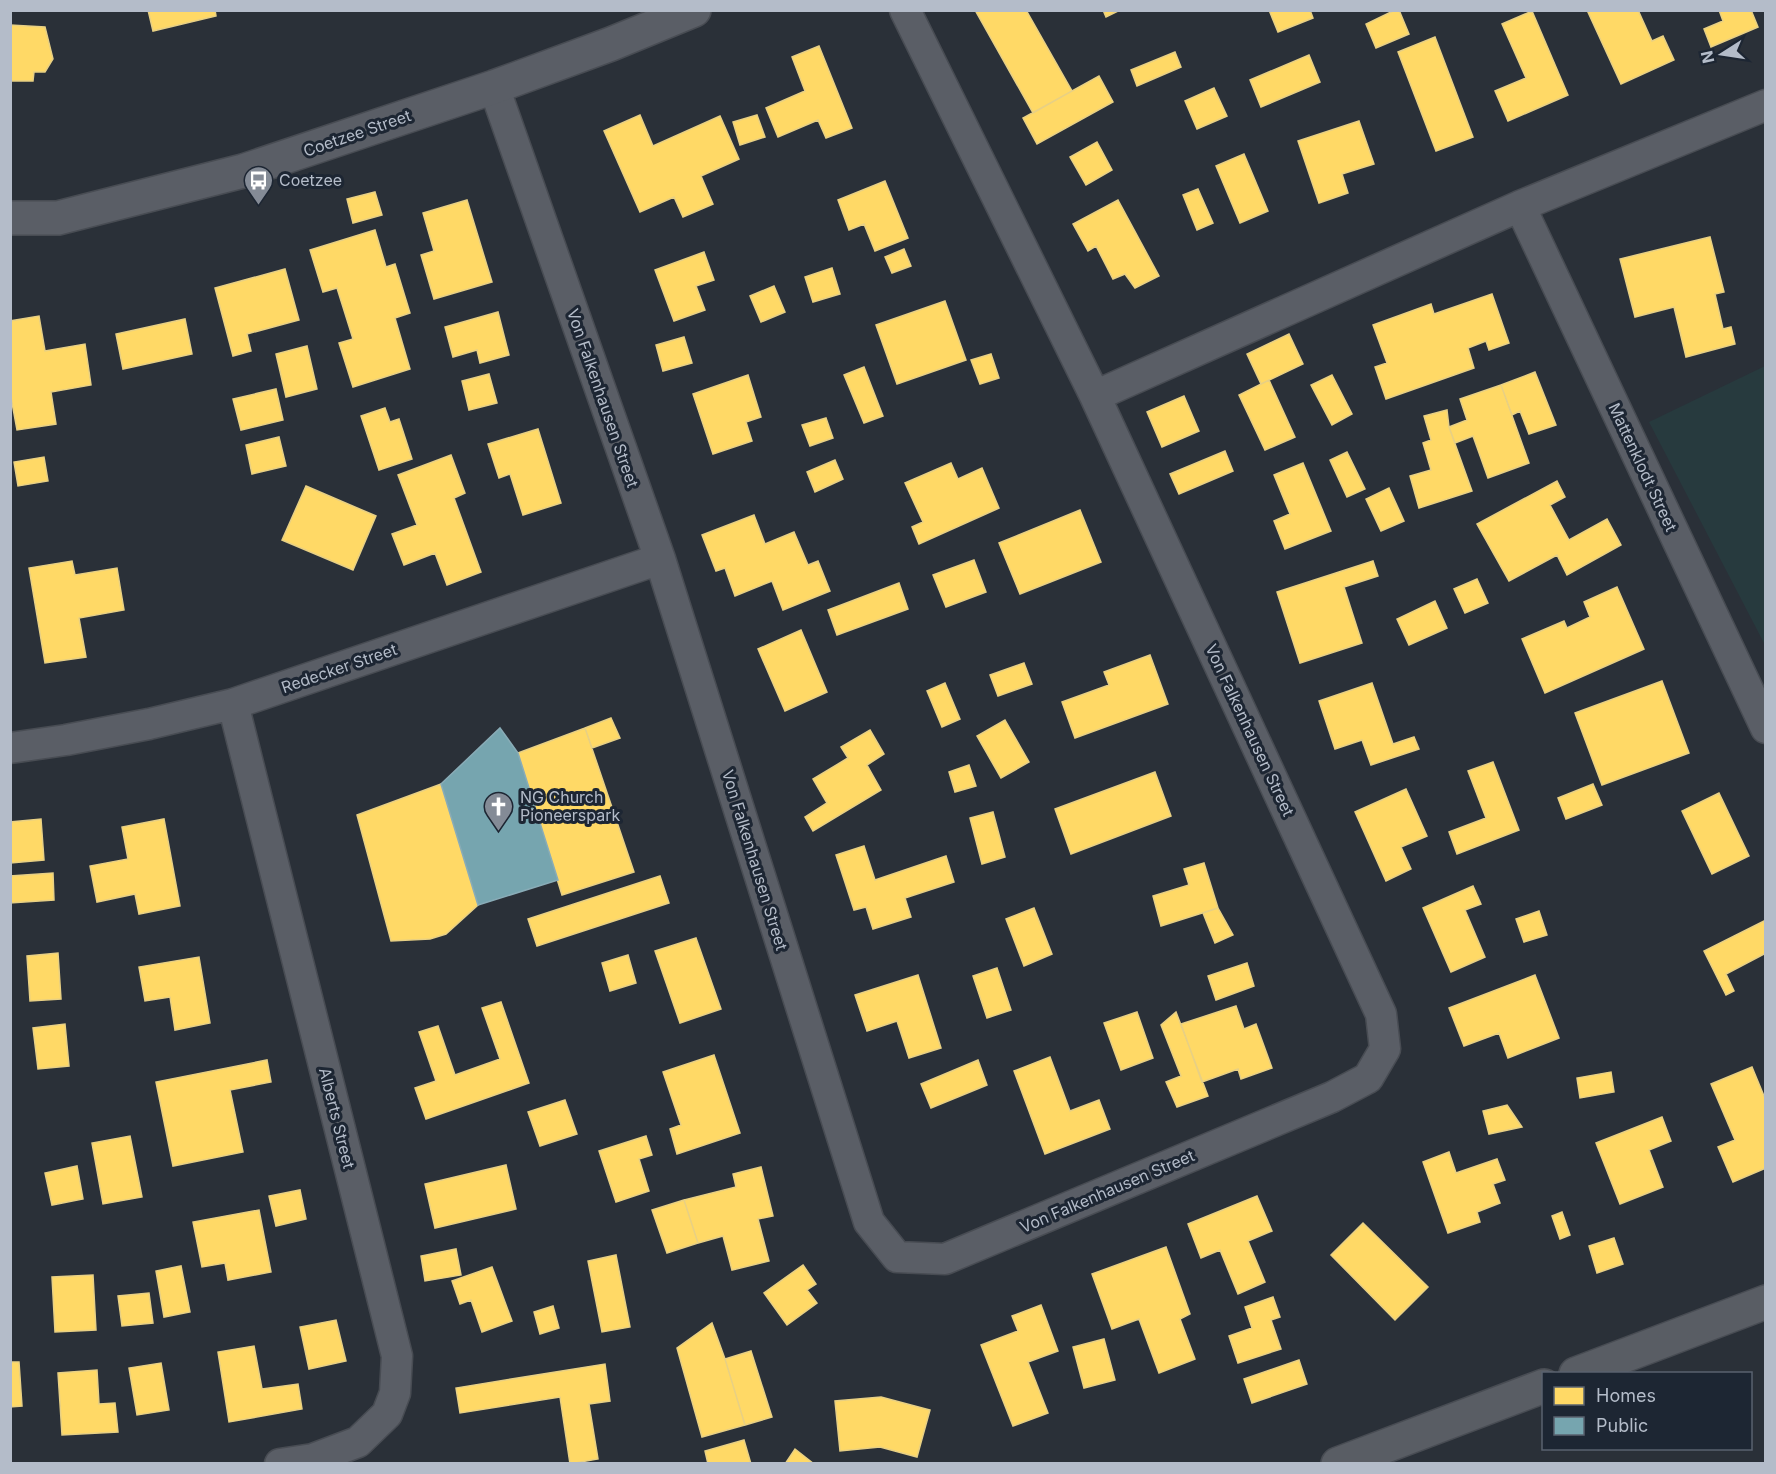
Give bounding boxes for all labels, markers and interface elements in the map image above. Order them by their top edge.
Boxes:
north arrow [1692,24,1752,84]
text: N [1696,49,1718,65]
street label: Coetzee Street [300,105,414,161]
bus stop icon: Coetzee [242,164,274,206]
place label: Coetzee [279,170,342,190]
street label: Von Falkenhausen Street [563,306,643,490]
street label: Mattenklodt Street [1604,400,1682,534]
street label: Redecker Street [279,639,399,697]
street label: Von Falkenhausen Street [1201,641,1299,819]
street label: Von Falkenhausen Street [718,767,792,953]
place label: NG Church Pioneerspark [520,787,620,825]
church icon: NG Church Pioneerspark [483,790,515,832]
street label: Alberts Street [315,1065,359,1171]
street label: Von Falkenhausen Street [1017,1145,1197,1237]
legend [1542,1372,1752,1450]
text: Homes [1596,1385,1656,1406]
text: Public [1596,1415,1648,1436]

